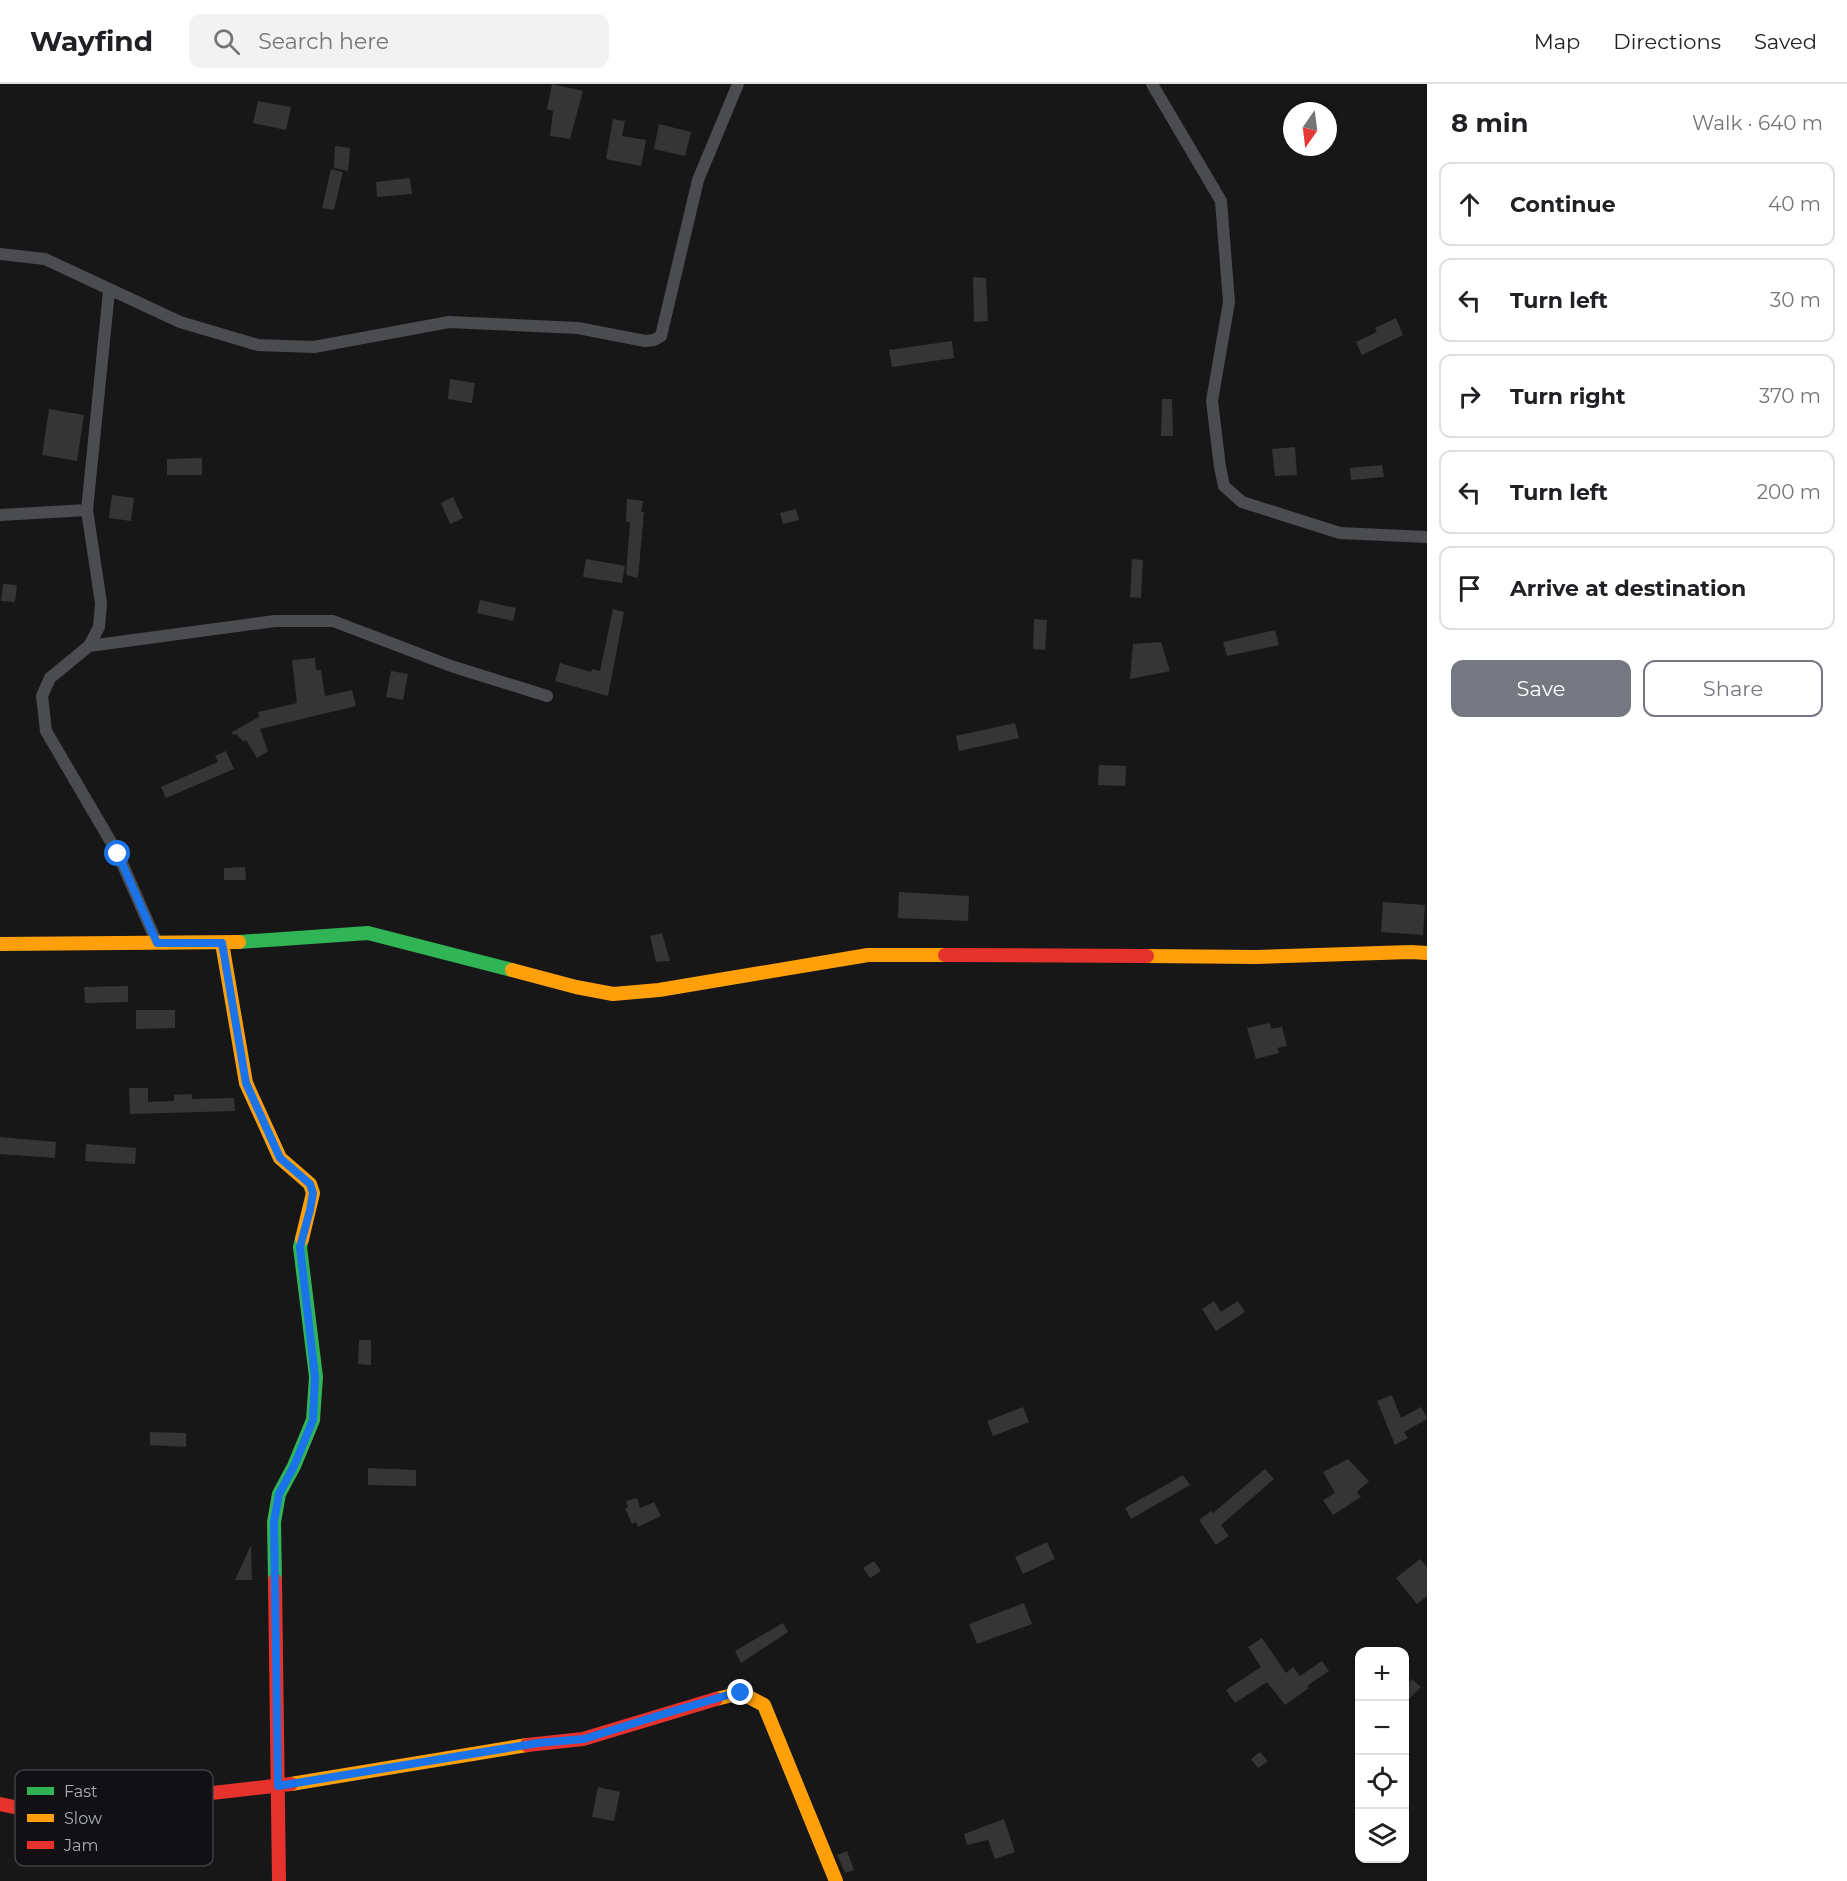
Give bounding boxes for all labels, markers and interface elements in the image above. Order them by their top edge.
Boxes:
search box [189,14,609,68]
text: Wayfind [30,24,153,58]
icon: search [210,25,243,58]
text: Search here [258,28,389,55]
text: Map [1534,29,1580,54]
text: Directions [1613,29,1721,54]
text: Saved [1754,29,1817,54]
north arrow [1283,102,1337,156]
text: 8 min [1451,107,1529,139]
text: Walk · 640 m [1692,111,1823,135]
icon: ahead [1453,188,1486,221]
text: Continue [1510,191,1616,218]
text: 40 m [1768,192,1821,216]
icon: left [1453,284,1486,317]
text: Turn left [1510,287,1608,314]
text: 30 m [1770,288,1821,312]
icon: right [1453,380,1486,413]
text: Turn right [1510,383,1625,410]
text: 370 m [1759,384,1821,408]
icon: left [1453,476,1486,509]
text: Turn left [1510,479,1608,506]
text: 200 m [1757,480,1821,504]
icon: arrive [1453,572,1486,605]
text: Arrive at destination [1510,575,1746,602]
button: Save [1451,660,1631,717]
button: Share [1643,660,1823,717]
route start [104,840,130,866]
map controls [1355,1647,1409,1863]
button: + [1355,1647,1409,1701]
route end [727,1679,753,1705]
button: − [1355,1701,1409,1755]
button: locate [1355,1755,1409,1809]
legend [15,1770,213,1866]
text: Fast [64,1782,98,1801]
text: Slow [64,1809,102,1828]
button: layers [1355,1809,1409,1863]
text: Jam [63,1836,98,1855]

